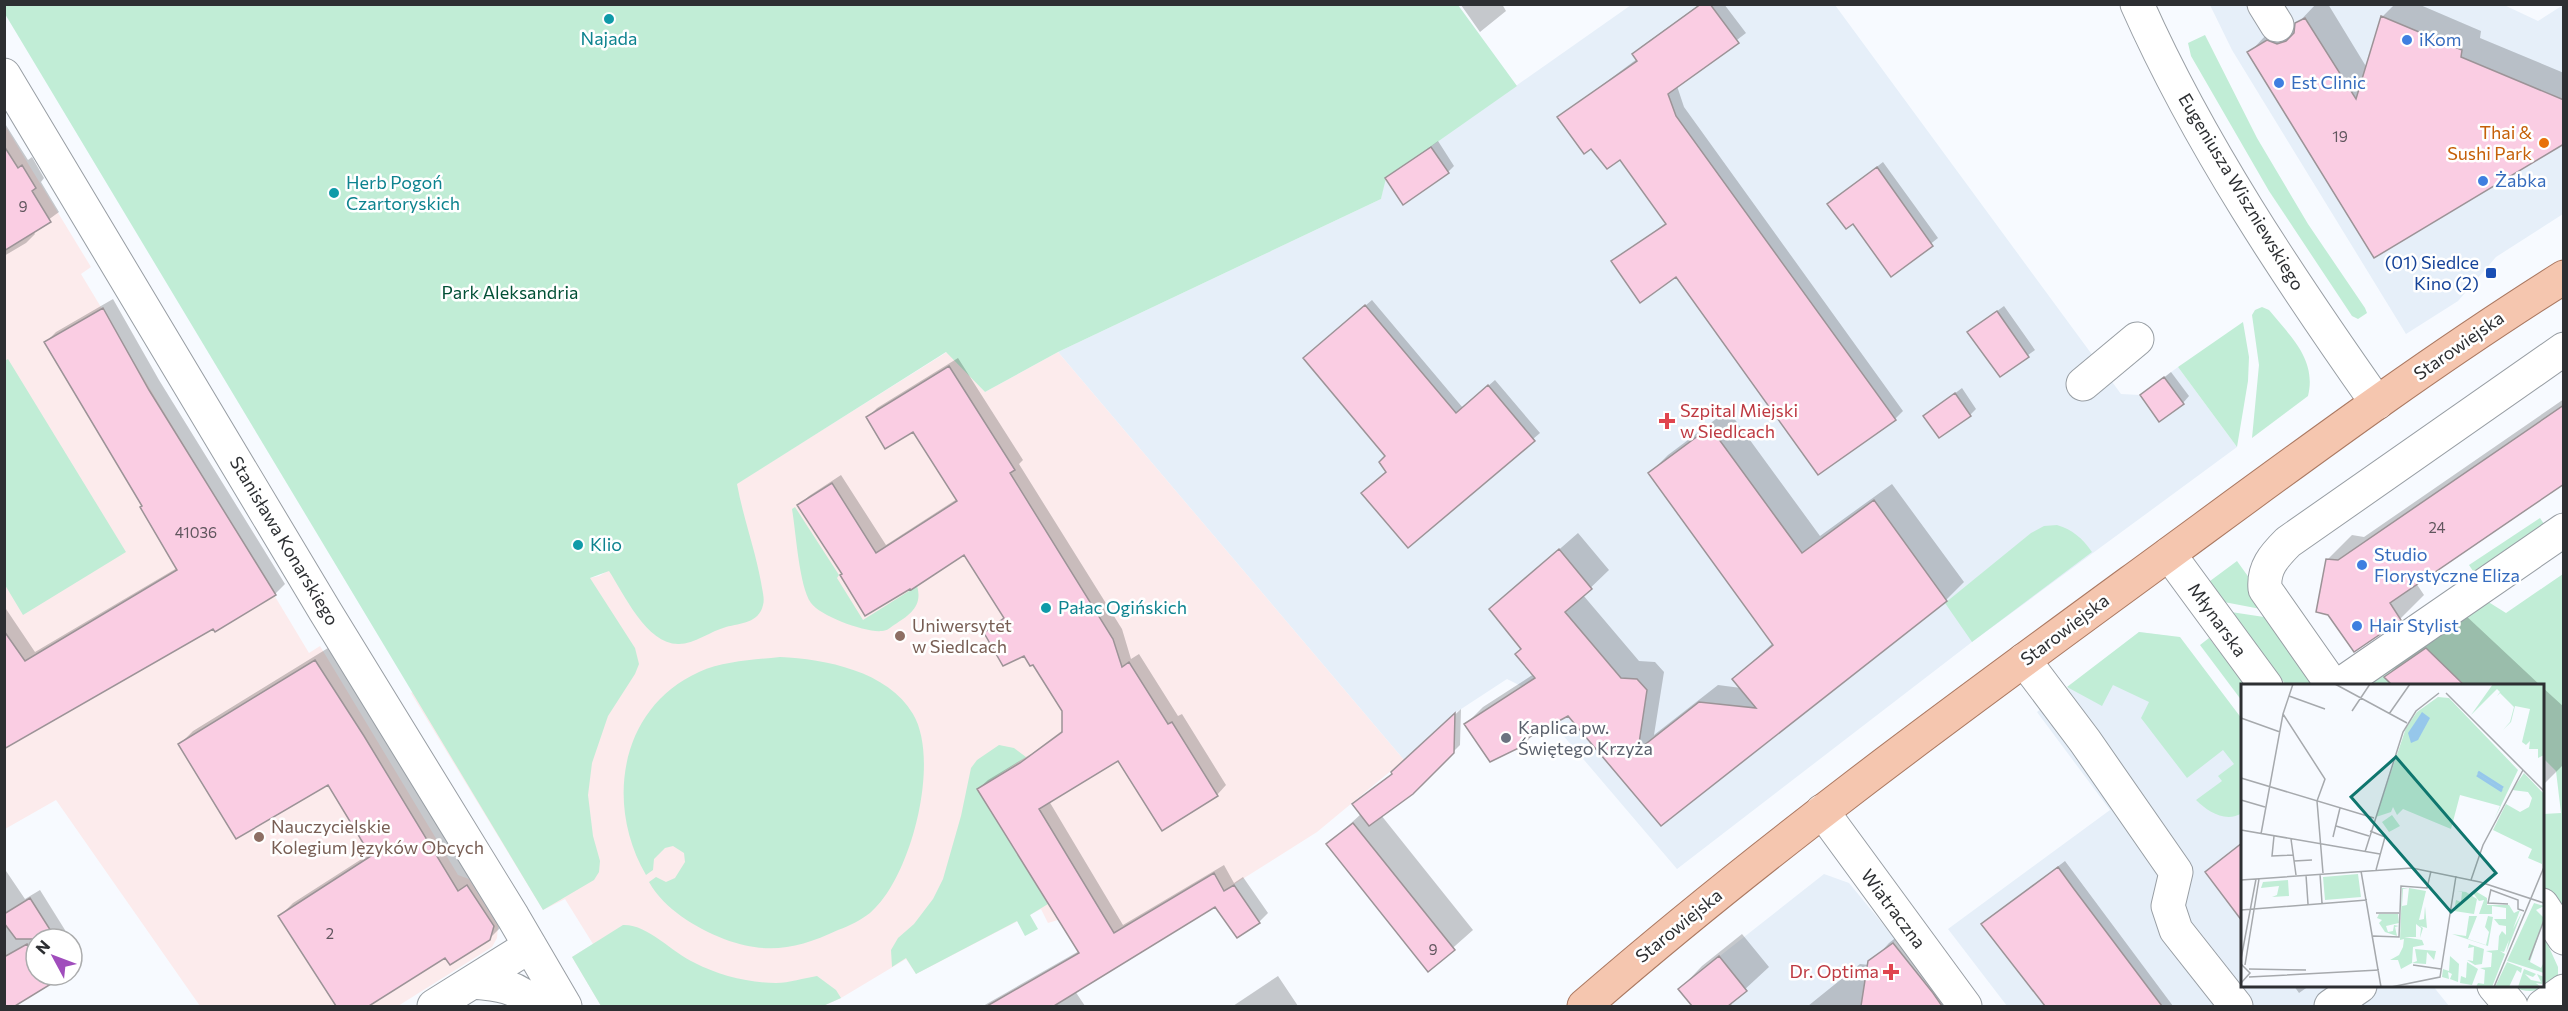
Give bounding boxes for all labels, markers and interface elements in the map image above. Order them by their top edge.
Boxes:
marker: Najada [602,12,616,26]
place label: Najada [581,27,637,49]
place label: iKom [2419,28,2462,50]
marker: iKom [2400,33,2414,47]
place label: Est Clinic [2291,71,2366,93]
marker: Est Clinic [2272,76,2286,90]
street label: Eugeniusza Wiszniewskiego [2174,89,2309,294]
place label: Thai & Sushi Park [2447,121,2532,164]
house number: 19 [2332,127,2348,145]
marker: Thai & Sushi Park [2537,136,2551,150]
place label: Żabka [2495,169,2546,191]
place label: Herb Pogoń Czartoryskich [346,171,460,214]
marker: Żabka [2476,174,2490,188]
marker: Herb Pogoń Czartoryskich [327,186,341,200]
house number: 9 [18,197,28,215]
place label: (01) Siedlce Kino (2) [2385,251,2479,294]
marker: (01) Siedlce Kino (2) [2484,266,2498,280]
park label: Park Aleksandria [442,281,578,303]
street label: Starowiejska [2409,306,2508,384]
place label: Szpital Miejski w Siedlcach [1680,399,1798,442]
marker: Szpital Miejski w Siedlcach [1658,412,1676,430]
street label: Stanisława Konarskiego [226,452,344,629]
house number: 24 [2428,518,2446,536]
house number: 41036 [175,523,217,541]
place label: Klio [590,533,622,555]
marker: Klio [571,538,585,552]
place label: Studio Florystyczne Eliza [2374,543,2520,586]
marker: Studio Florystyczne Eliza [2355,558,2369,572]
street label: Młynarska [2184,578,2252,661]
street label: Starowiejska [2016,589,2113,670]
place label: Pałac Ogińskich [1058,596,1187,618]
marker: Pałac Ogińskich [1039,601,1053,615]
place label: Uniwersytet w Siedlcach [912,614,1012,657]
place label: Hair Stylist [2369,614,2459,636]
marker: Hair Stylist [2350,619,2364,633]
marker: Uniwersytet w Siedlcach [893,629,907,643]
inset map [2241,684,2544,987]
place label: Kaplica pw. Świętego Krzyża [1518,716,1653,759]
marker: Kaplica pw. Świętego Krzyża [1499,731,1513,745]
place label: Nauczycielskie Kolegium Języków Obcych [271,815,484,858]
marker: Nauczycielskie Kolegium Języków Obcych [252,830,266,844]
street label: Wiatraczna [1857,864,1931,952]
street label: Starowiejska [1631,884,1726,967]
house number: 2 [326,924,334,942]
north arrow [24,927,84,987]
text: N [31,936,53,958]
house number: 9 [1428,940,1438,958]
place label: Dr. Optima [1789,960,1879,982]
marker: Dr. Optima [1884,965,1898,979]

